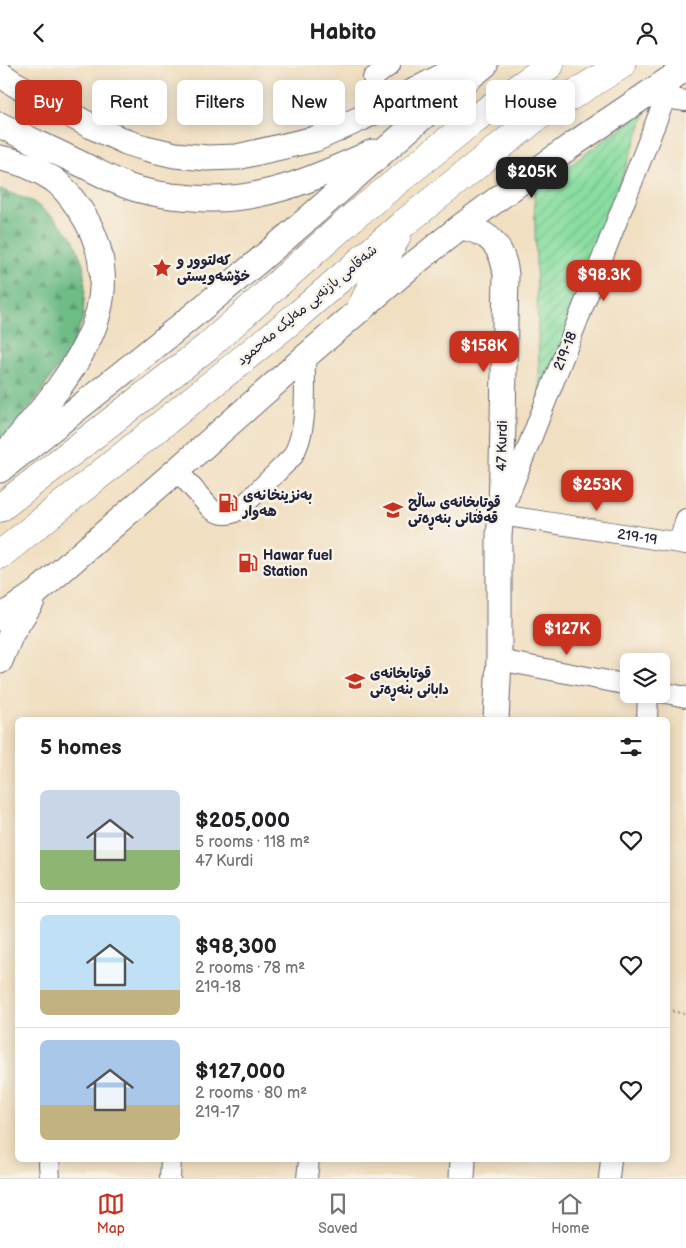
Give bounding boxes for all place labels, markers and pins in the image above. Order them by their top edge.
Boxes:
pin: $205K [497,157,567,199]
place label: کەلتوور و خۆشەویستی [176,252,250,286]
place icon: کەلتوور و خۆشەویستی [151,257,173,279]
pin: $98.3K [563,259,645,302]
pin: $158K [449,331,519,373]
pin: $253K [562,469,632,512]
place label: بەنزینخانەی ھەوار [241,487,312,520]
fuel station icon: بەنزینخانەی ھەوار [217,492,239,514]
place label: قوتابخانەی ساڵح قەفتانی بنەڕەتی [408,492,501,530]
school or university icon: قوتابخانەی ساڵح قەفتانی بنەڕەتی [382,499,404,521]
place label: Hawar fuel Station [263,547,332,580]
fuel station icon: Hawar fuel Station [237,552,259,574]
pin: $127K [532,613,602,656]
place label: قوتابخانەی دابانی بنەڕەتی [370,665,449,701]
school or university icon: قوتابخانەی دابانی بنەڕەتی [344,670,366,692]

